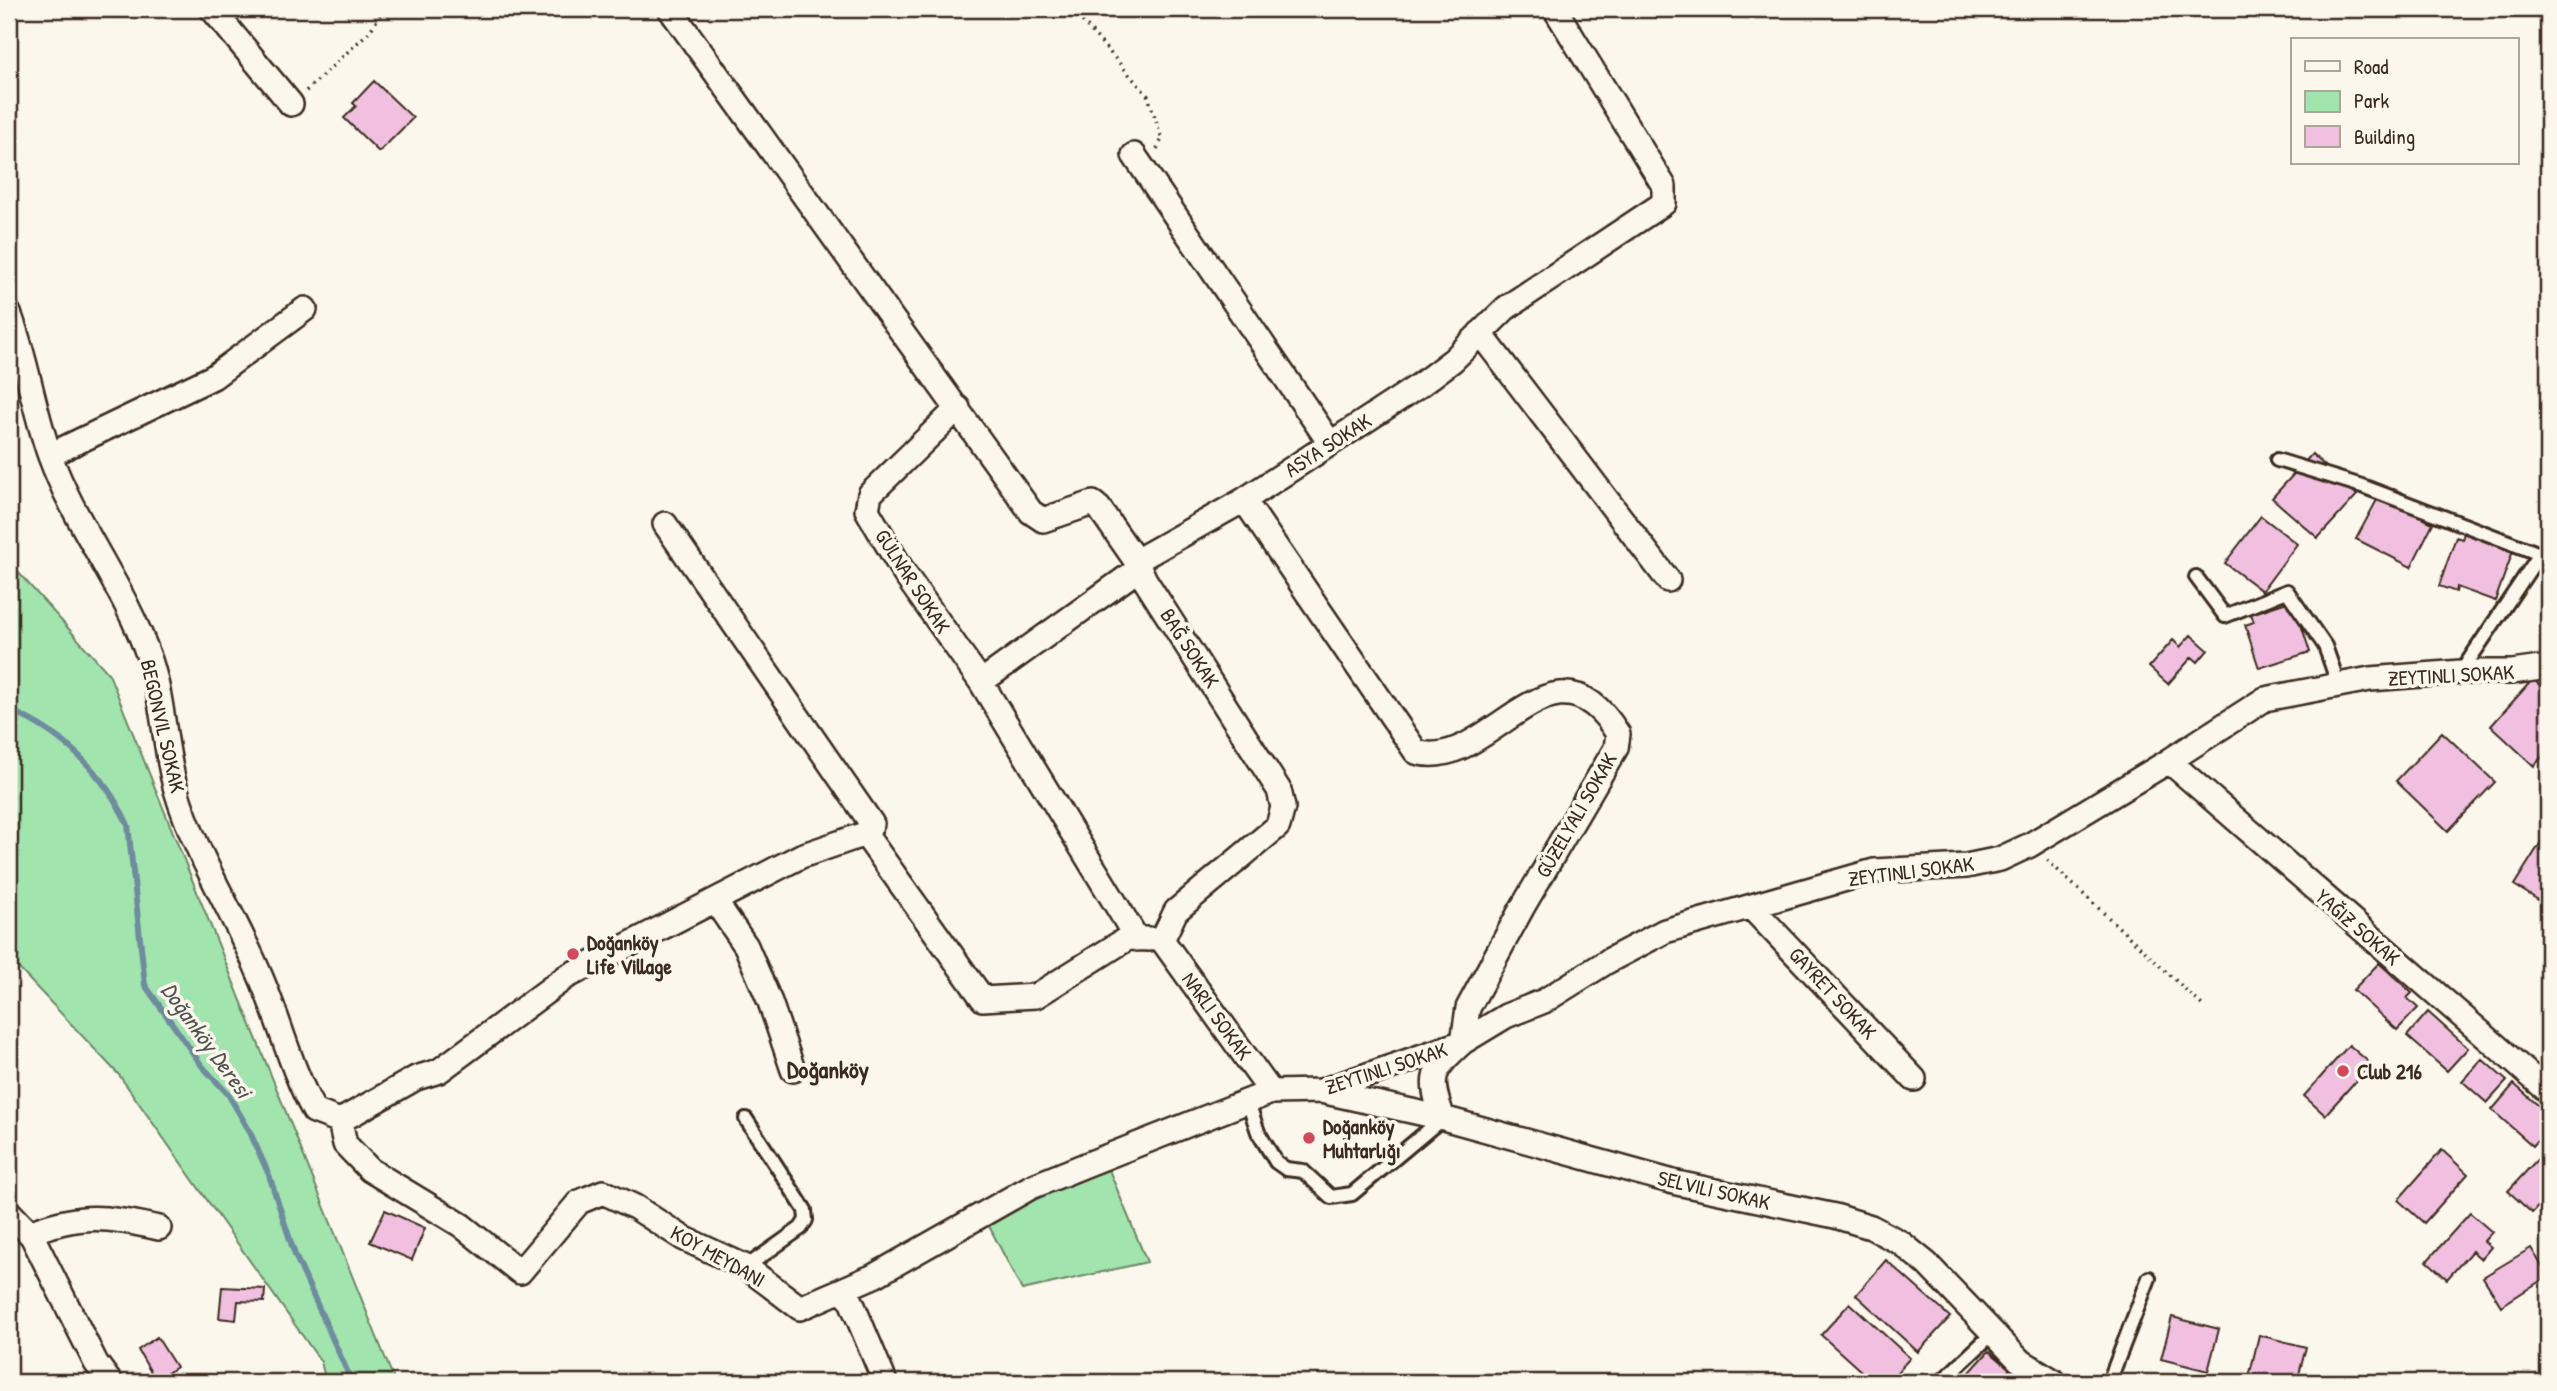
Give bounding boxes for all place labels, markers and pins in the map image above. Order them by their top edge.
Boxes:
place label: Doğanköy Life Village [587,928,672,982]
marker: Doğanköy Life Village [565,946,581,962]
place label: Club 216 [2357,1057,2422,1086]
marker: Club 216 [2335,1063,2351,1079]
place label: Doğanköy Muhtarlığı [1323,1112,1401,1166]
marker: Doğanköy Muhtarlığı [1301,1130,1317,1146]

